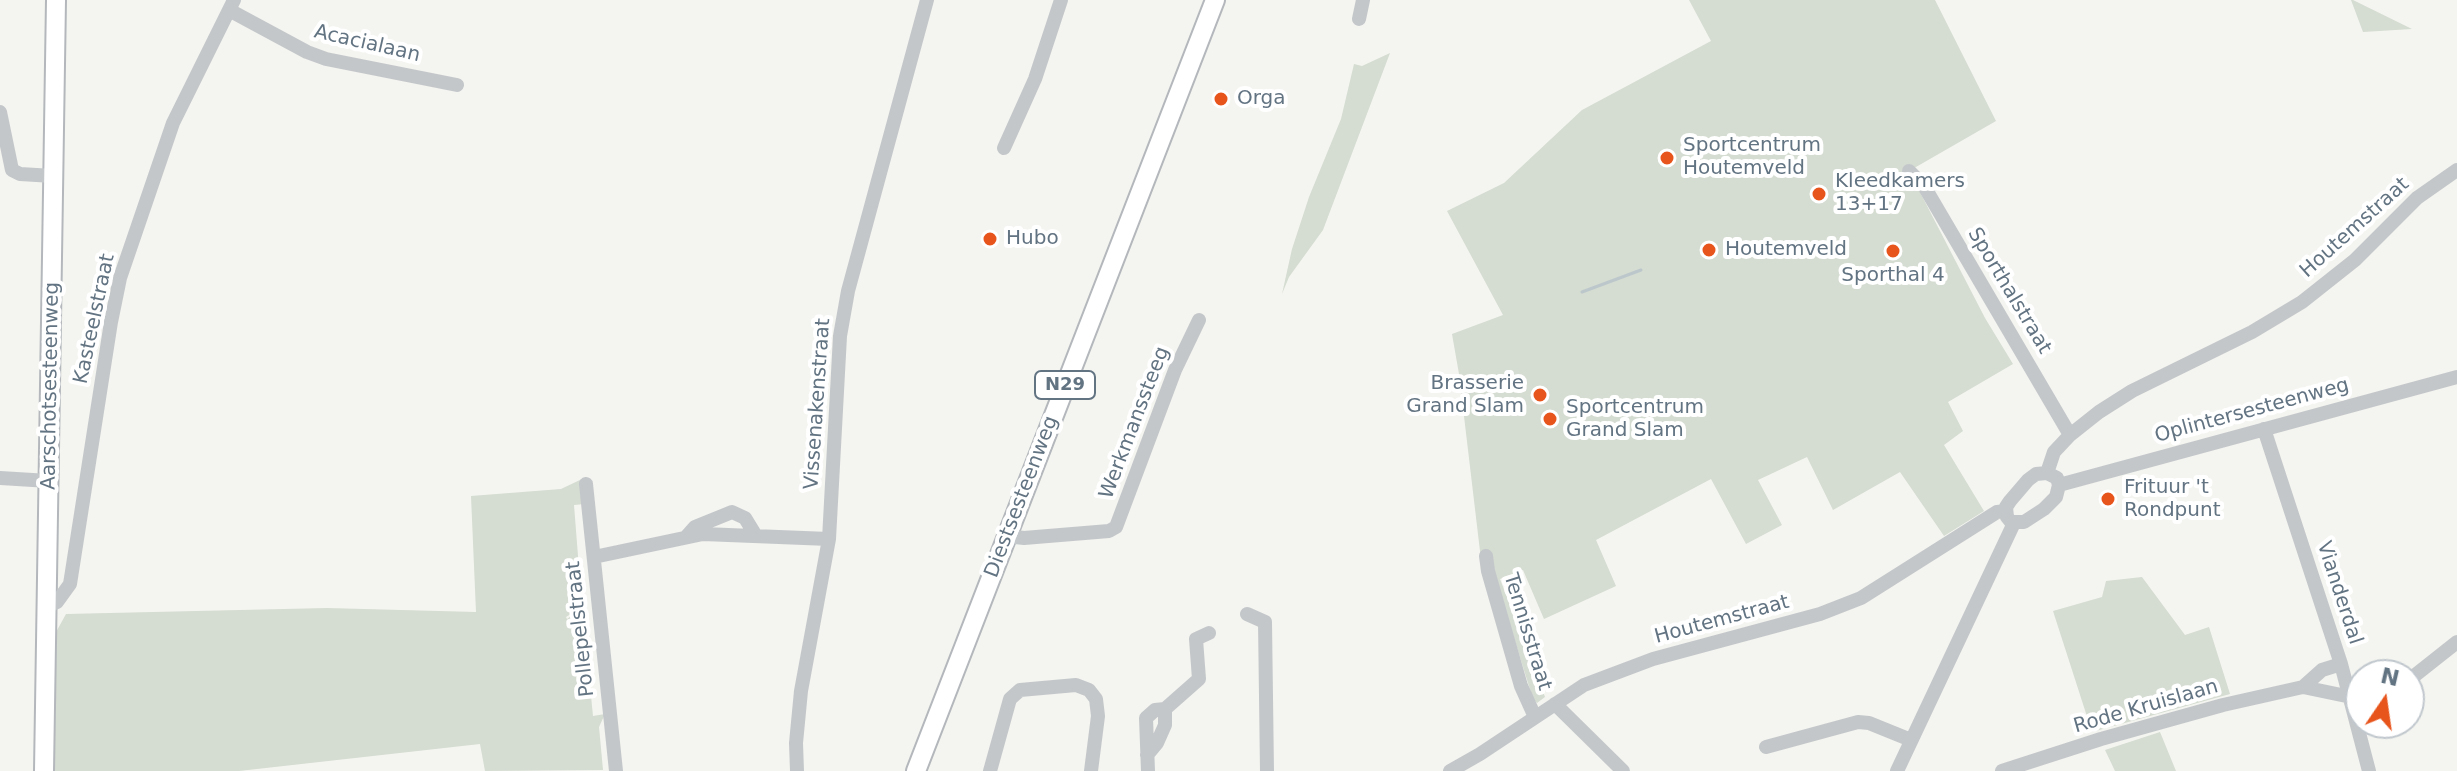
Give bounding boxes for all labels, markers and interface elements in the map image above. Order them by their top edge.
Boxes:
street label: Acacialaan [312,20,422,68]
place label: Orga [1237,87,1286,111]
marker: Orga [1212,90,1230,108]
place label: Sportcentrum Houtemveld [1683,134,1821,181]
marker: Sportcentrum Houtemveld [1658,149,1676,167]
place label: Kleedkamers 13+17 [1835,170,1965,217]
street label: Houtemstraat [2296,173,2414,283]
marker: Kleedkamers 13+17 [1810,185,1828,203]
street label: Sporthalstraat [1962,224,2056,358]
place label: Hubo [1006,227,1059,251]
marker: Hubo [981,230,999,248]
place label: Houtemveld [1725,238,1847,262]
marker: Houtemveld [1700,241,1718,259]
marker: Sporthal 4 [1884,242,1902,260]
street label: Kasteelstraat [70,252,120,386]
place label: Sporthal 4 [1841,264,1945,288]
street label: Aarschotsesteenweg [37,282,65,490]
street label: Vissenakenstraat [800,318,836,490]
street label: Werkmanssteeg [1095,343,1175,503]
road number: N29 [1035,371,1095,399]
place label: Brasserie Grand Slam [1406,372,1524,419]
street label: Oplintersesteenweg [2152,373,2352,449]
marker: Brasserie Grand Slam [1531,386,1549,404]
place label: Sportcentrum Grand Slam [1566,396,1704,443]
marker: Sportcentrum Grand Slam [1541,410,1559,428]
street label: Diestsesteenweg [980,413,1064,581]
place label: Frituur 't Rondpunt [2124,476,2220,523]
marker: Frituur 't Rondpunt [2099,490,2117,508]
street label: Vianderdal [2311,538,2367,648]
street label: Pollepelstraat [562,560,600,698]
street label: Tennisstraat [1498,570,1556,694]
street label: Houtemstraat [1652,590,1792,650]
north arrow [2345,659,2425,739]
text: N [2378,663,2402,691]
street label: Rode Kruislaan [2071,675,2221,739]

